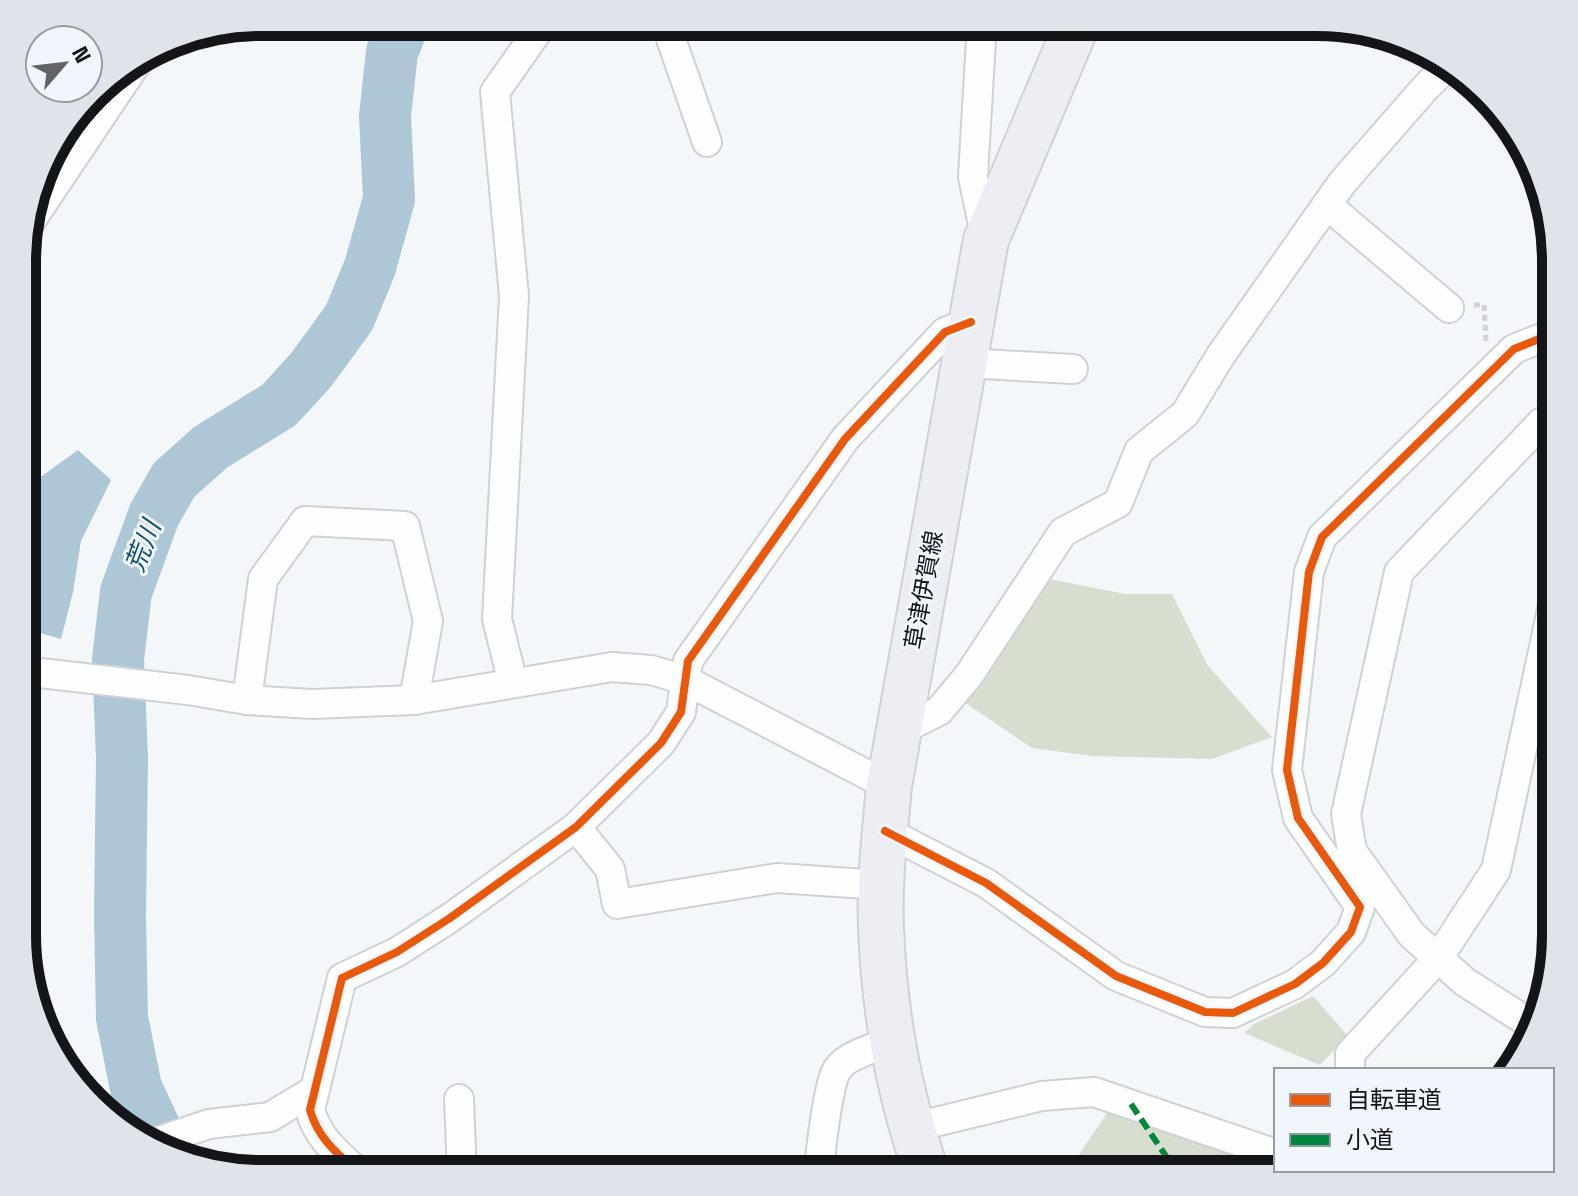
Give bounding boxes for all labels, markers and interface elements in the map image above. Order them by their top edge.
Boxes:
north arrow [24,24,104,104]
text: N [66,42,97,68]
water label: 荒川 [118,513,169,576]
street label: 草津伊賀線 [898,528,949,652]
legend [1274,1068,1554,1172]
text: 自転車道 [1346,1084,1442,1115]
text: 小道 [1346,1124,1394,1155]

